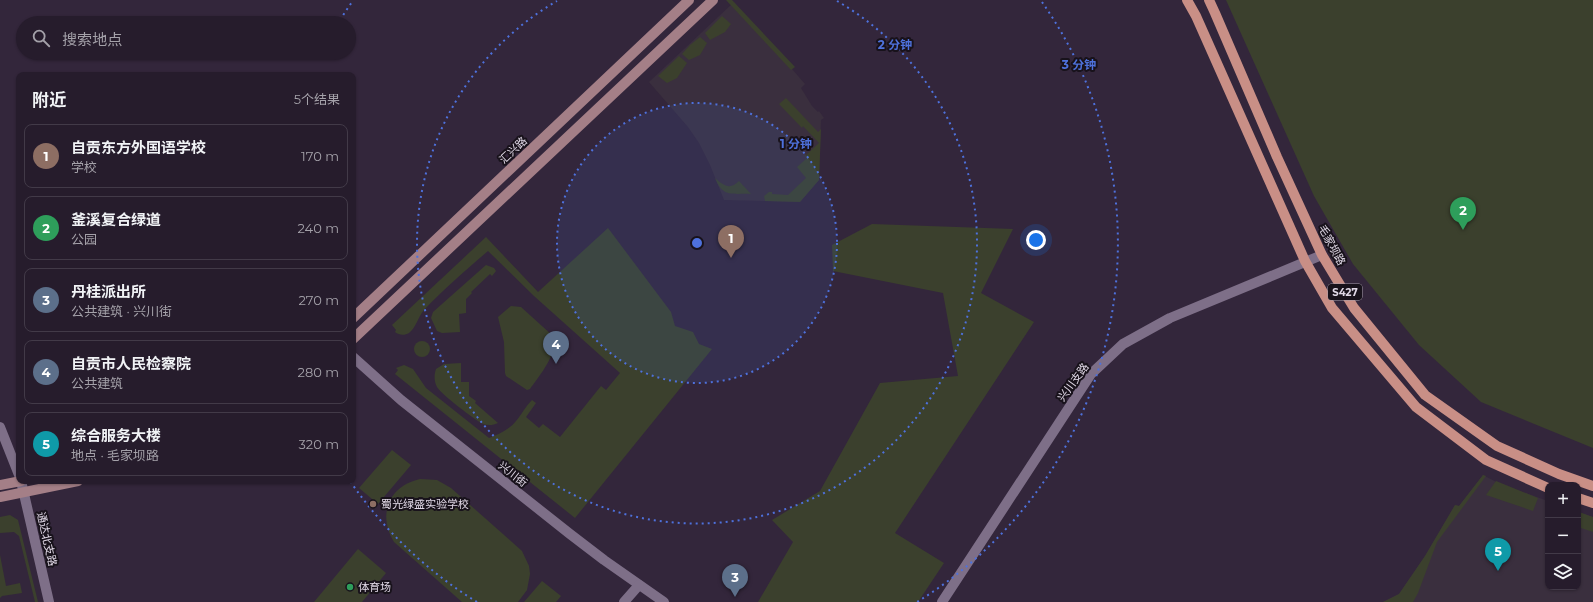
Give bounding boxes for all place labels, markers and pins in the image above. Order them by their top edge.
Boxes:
pin: 2 [1450,197,1476,230]
pin: 1 [718,225,744,258]
centre of rings [690,236,704,250]
pin: 4 [543,331,569,364]
place label: 蜀光绿盛实验学校 [381,497,469,511]
marker: 蜀光绿盛实验学校 [368,499,378,509]
pin: 5 [1485,538,1511,571]
pin: 3 [722,564,748,597]
place label: 体育场 [358,580,391,594]
marker: 体育场 [345,582,355,592]

